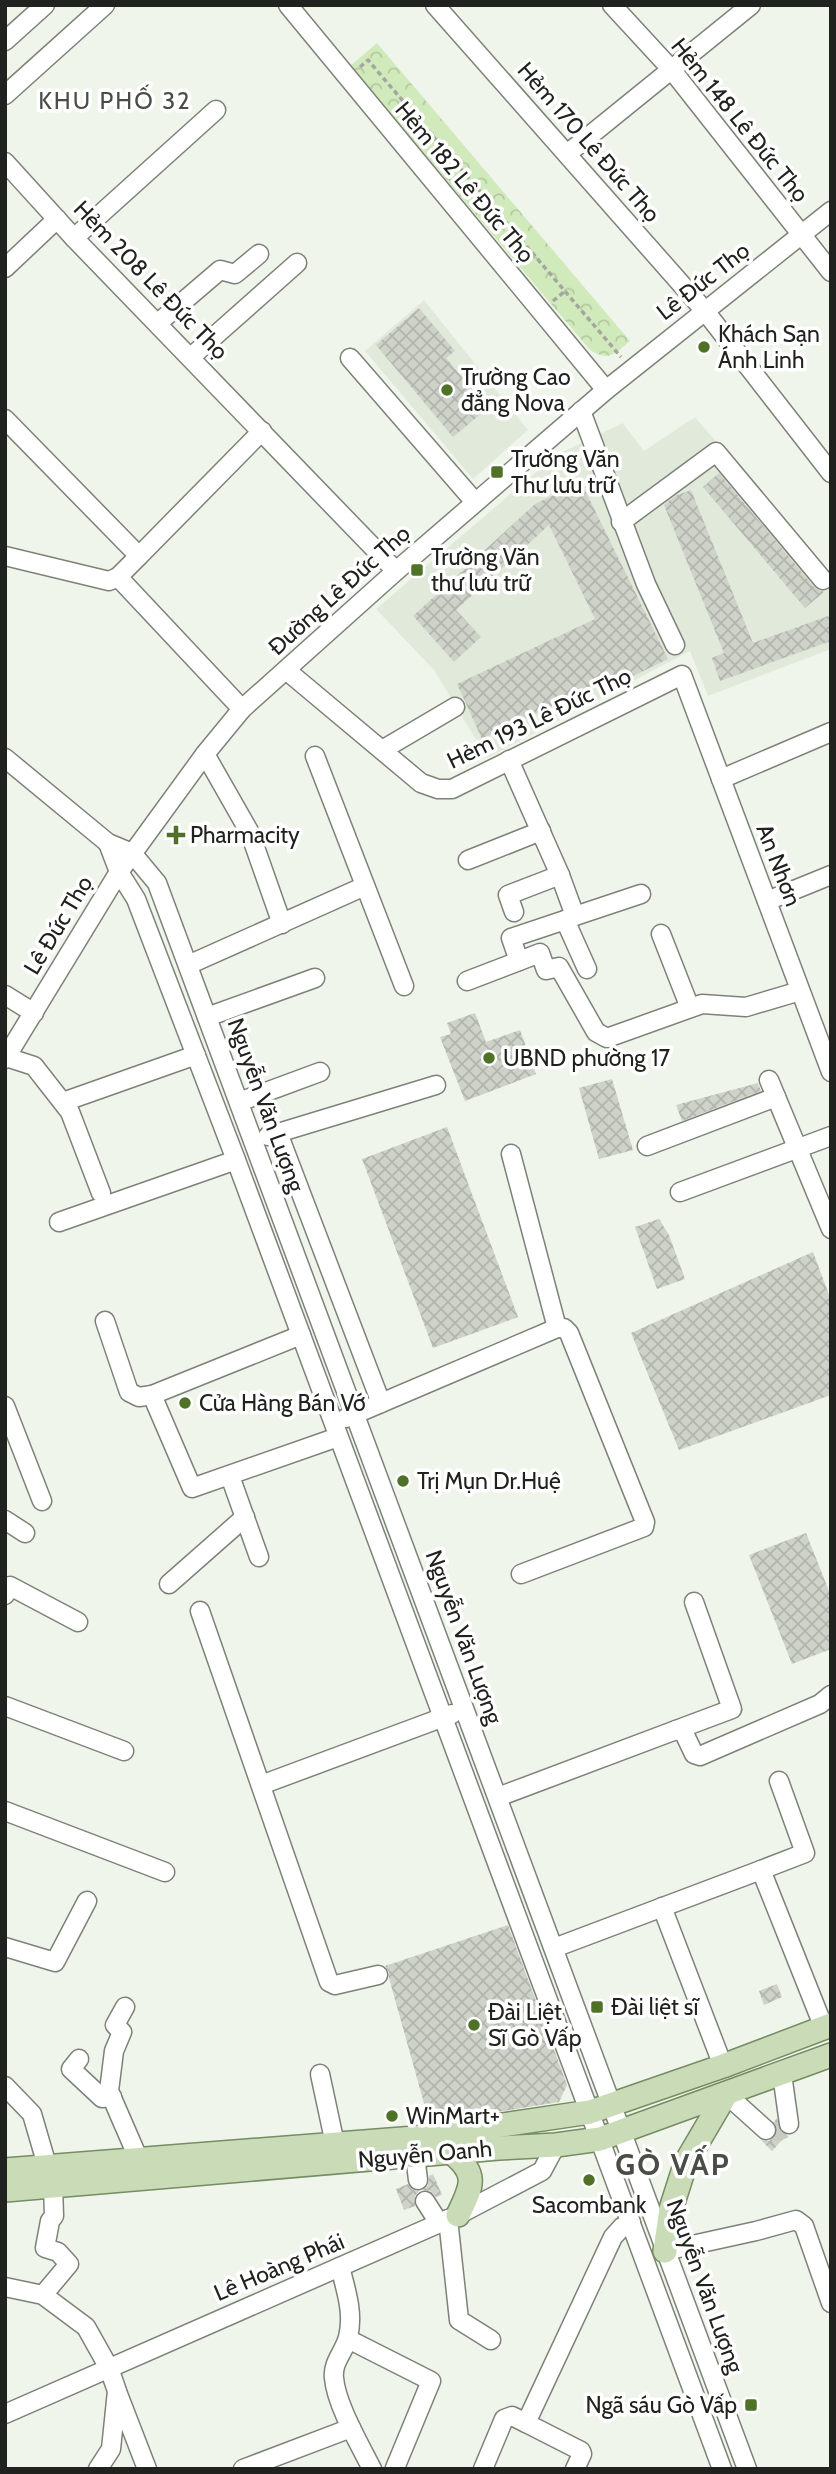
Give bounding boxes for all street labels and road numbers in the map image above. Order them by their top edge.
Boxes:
street label: Hẻm 148 Lê Đức Thọ [665,32,815,208]
street label: Hẻm 170 Lê Đức Thọ [512,56,666,228]
street label: Hẻm 182 Lê Đức Thọ [389,96,541,268]
street label: Hẻm 208 Lê Đức Thọ [68,195,234,365]
street label: Lê Đức Thọ [651,236,755,326]
street label: Đường Lê Đức Thọ [262,519,416,661]
street label: Hẻm 193 Lê Đức Thọ [442,661,636,775]
street label: An Nhơn [750,820,808,910]
street label: Lê Đức Thọ [18,871,98,979]
street label: Nguyễn Văn Lượng [222,1014,311,1196]
street label: Nguyễn Văn Lượng [420,1546,509,1728]
street label: Nguyễn Oanh [357,2134,493,2174]
street label: Nguyễn Văn Lượng [661,2195,750,2377]
street label: Lê Hoàng Phái [210,2227,348,2307]

